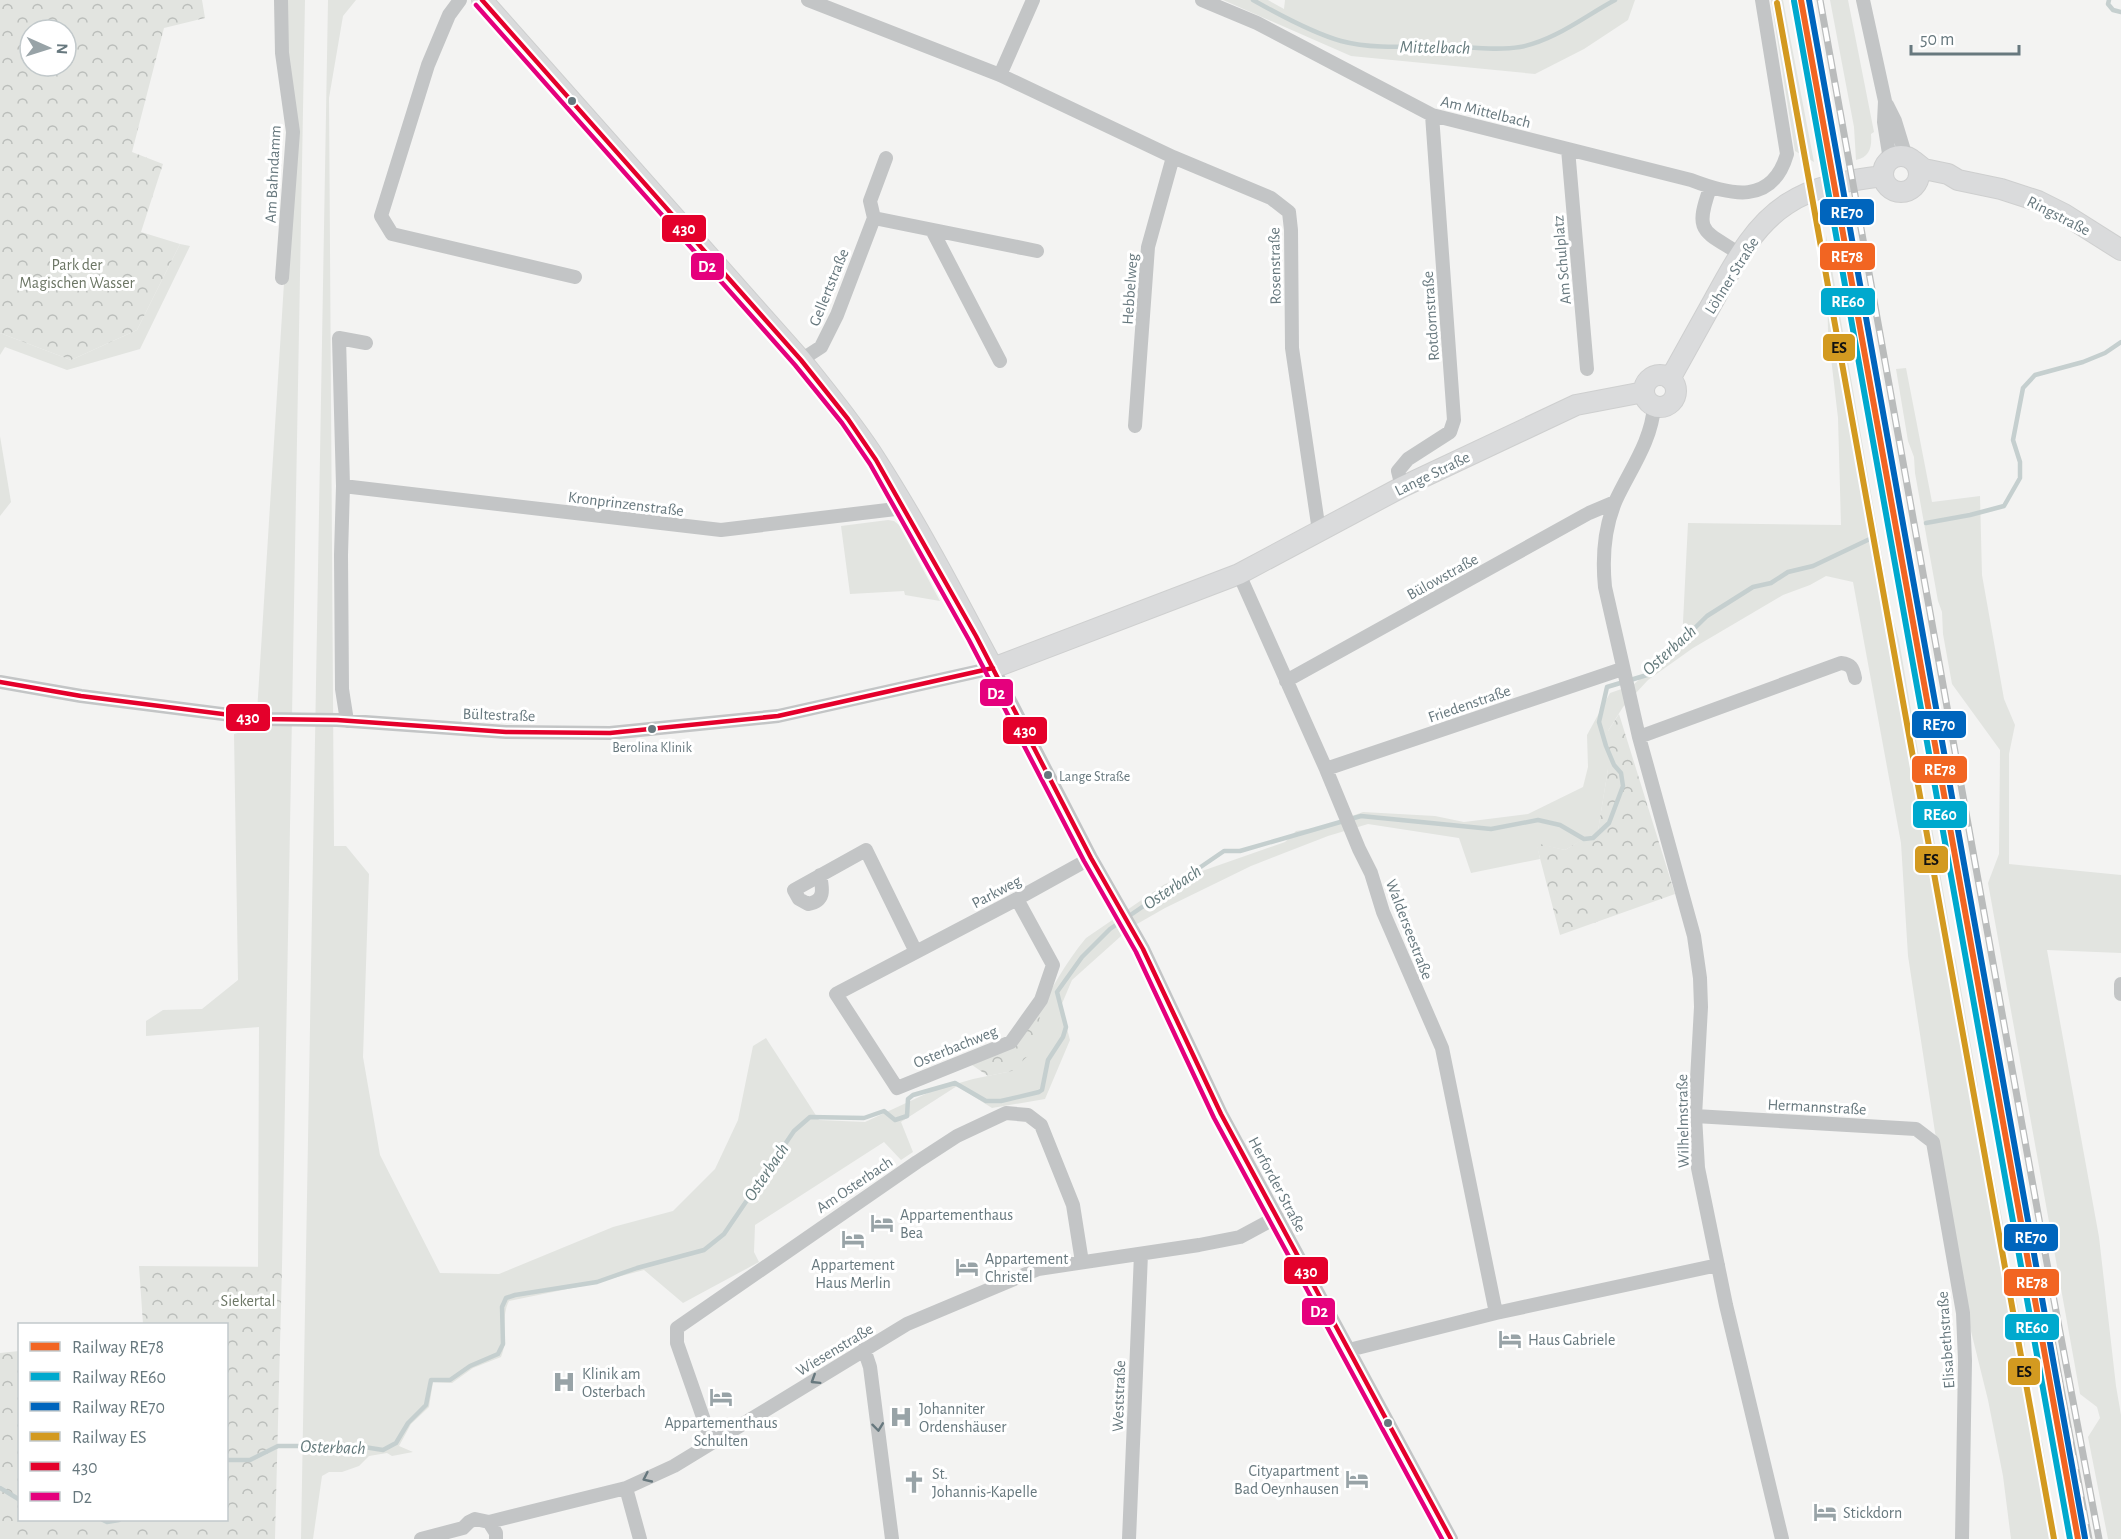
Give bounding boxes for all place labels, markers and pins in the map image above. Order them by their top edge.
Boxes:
unlabelled marker [566,95,578,107]
marker: Berolina Klinik [646,723,658,735]
place label: Berolina Klinik [612,741,692,755]
marker: Lange Straße [1042,769,1054,781]
place label: Lange Straße [1059,770,1130,784]
place label: Appartementhaus Bea [900,1207,1013,1241]
hotel icon: Appartementhaus Bea [869,1210,895,1236]
hotel icon: Appartement Haus Merlin [840,1226,866,1252]
place label: Appartement Christel [985,1251,1068,1285]
hotel icon: Appartement Christel [954,1254,980,1280]
place label: Appartement Haus Merlin [811,1257,895,1291]
hotel icon: Haus Gabriele [1497,1326,1523,1352]
place label: Haus Gabriele [1528,1332,1615,1348]
place label: Klinik am Osterbach [582,1366,646,1400]
hospital icon: Klinik am Osterbach [551,1369,577,1395]
hotel icon: Appartementhaus Schulten [708,1384,734,1410]
place label: Johanniter Ordenshäuser [919,1401,1007,1435]
hospital icon: Johanniter Ordenshäuser [888,1404,914,1430]
place label: Appartementhaus Schulten [664,1415,778,1449]
unlabelled marker [1382,1417,1394,1429]
place label: Cityapartment Bad Oeynhausen [1234,1463,1339,1498]
place label: St. Johannis-Kapelle [932,1466,1037,1500]
hotel icon: Cityapartment Bad Oeynhausen [1344,1466,1370,1492]
church icon: St. Johannis-Kapelle [901,1469,927,1495]
hotel icon: Stickdorn [1812,1499,1838,1525]
place label: Stickdorn [1843,1505,1902,1521]

